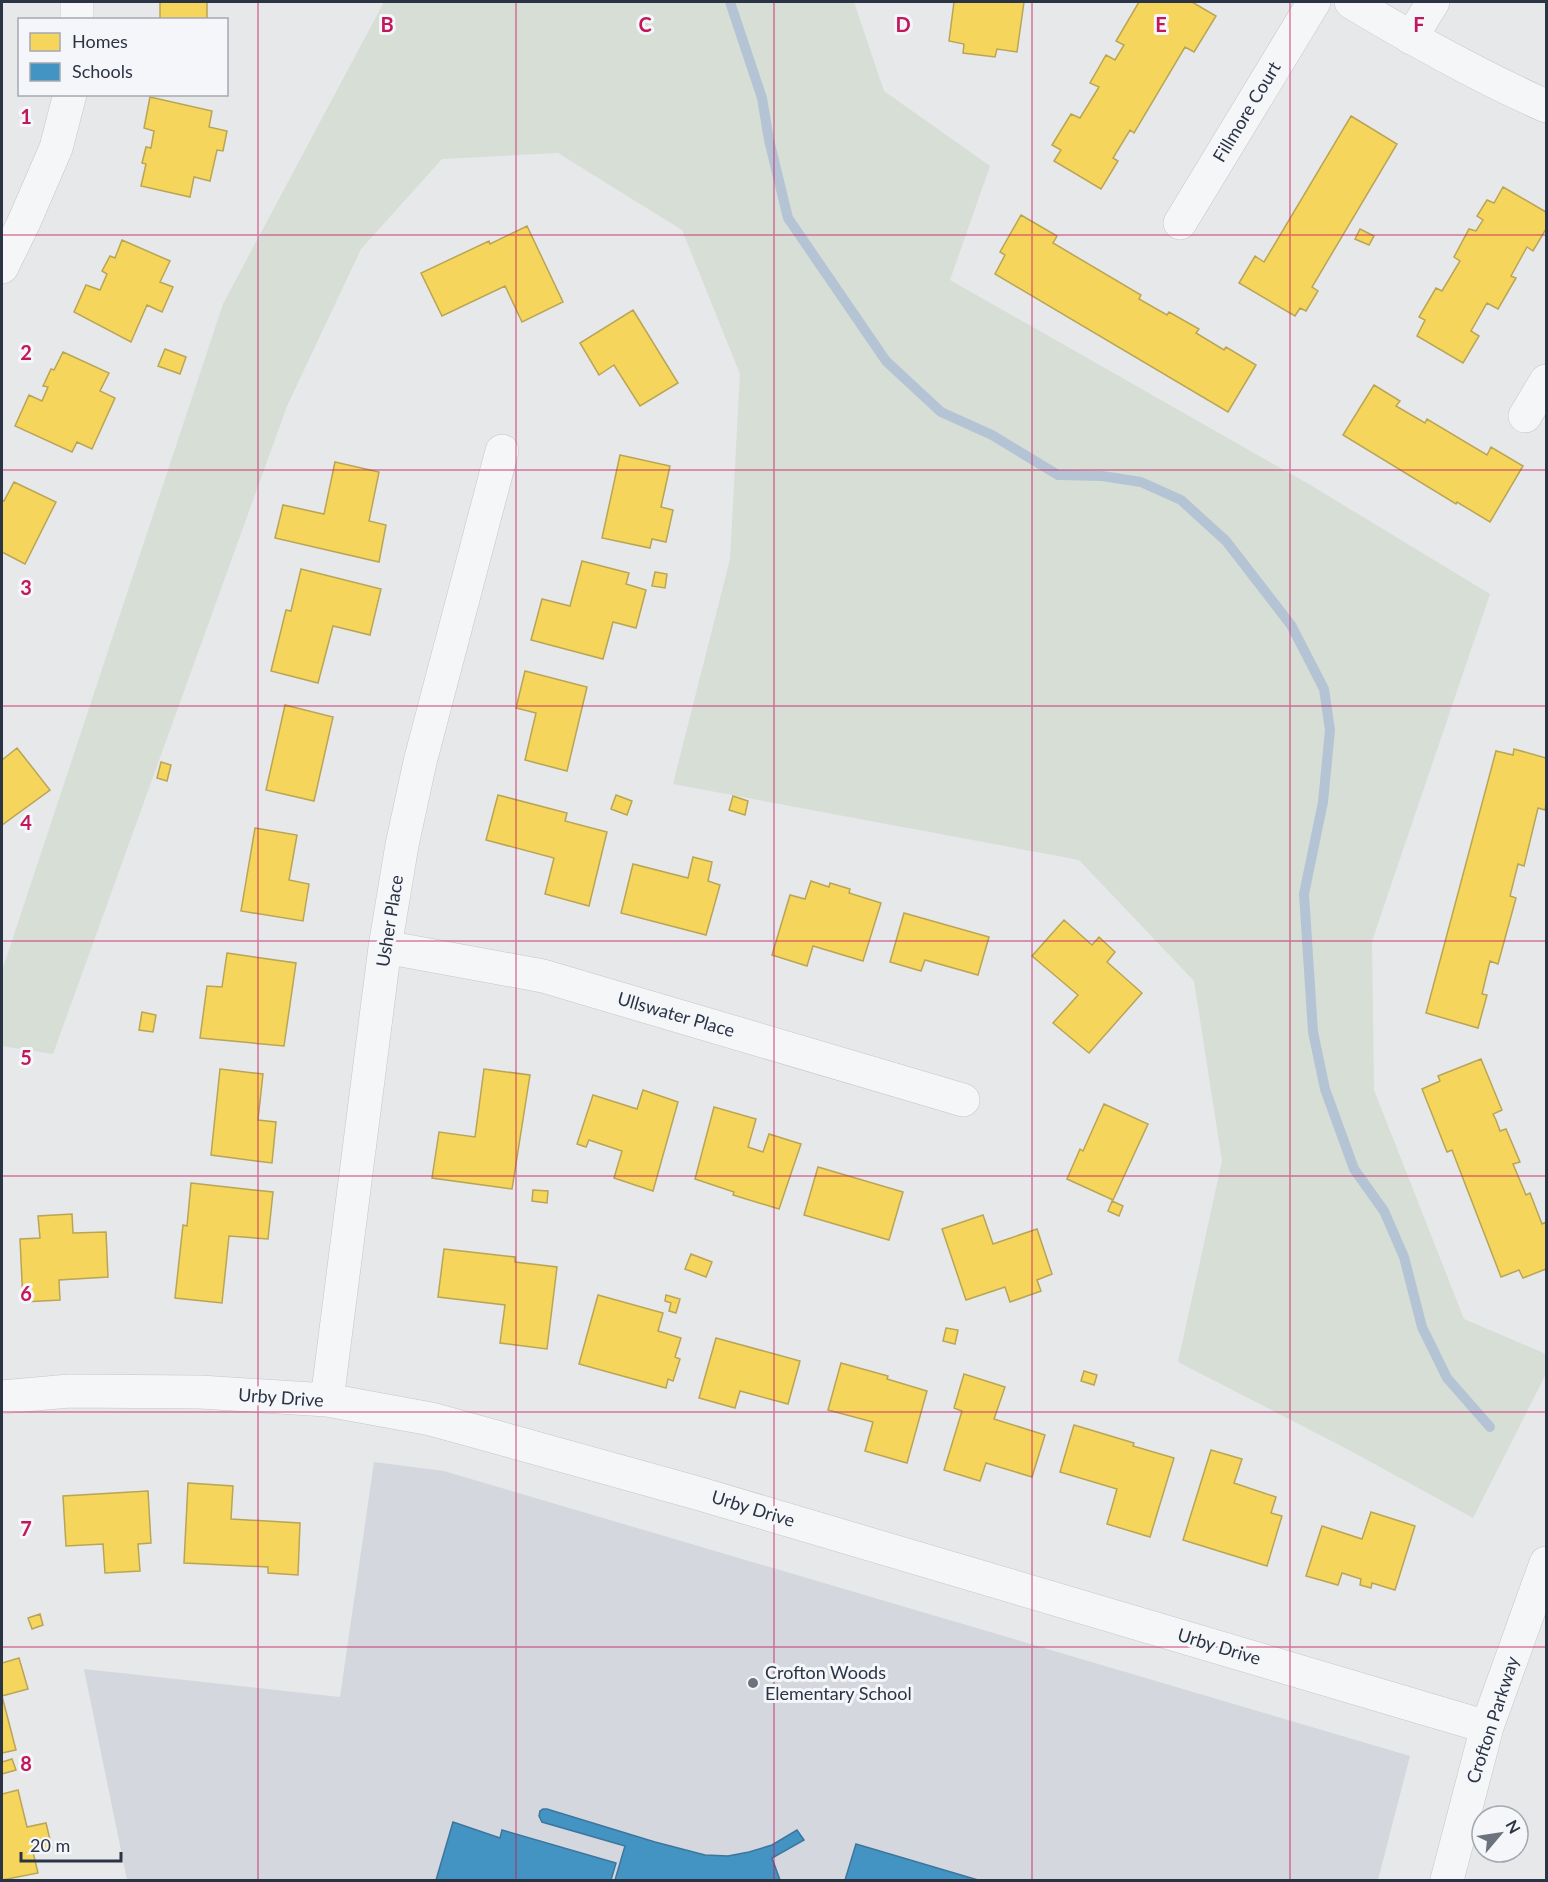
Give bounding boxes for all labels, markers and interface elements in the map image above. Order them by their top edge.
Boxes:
text: B [380,12,394,36]
text: C [638,12,652,36]
text: D [895,12,911,36]
text: E [1155,12,1167,36]
text: F [1413,12,1425,36]
legend [18,18,228,96]
text: Homes [72,30,128,52]
street label: Fillmore Court [1208,57,1285,166]
text: Schools [72,60,133,82]
text: 1 [20,104,32,128]
text: 2 [20,340,32,364]
text: 3 [20,575,32,599]
text: 4 [20,810,32,834]
street label: Usher Place [371,873,407,968]
street label: Ullswater Place [615,987,737,1041]
text: 5 [20,1045,32,1069]
text: 6 [20,1281,32,1305]
street label: Urby Drive [238,1383,325,1411]
street label: Urby Drive [709,1485,798,1531]
text: 7 [20,1516,32,1540]
street label: Urby Drive [1175,1623,1264,1669]
street label: Crofton Parkway [1461,1653,1523,1786]
place label: Crofton Woods Elementary School [765,1661,912,1704]
marker: Crofton Woods Elementary School [746,1676,760,1690]
text: 8 [20,1751,32,1775]
north arrow [1470,1804,1530,1864]
text: N [1502,1816,1525,1836]
scale bar [21,1825,122,1863]
text: 20 m [30,1834,70,1856]

